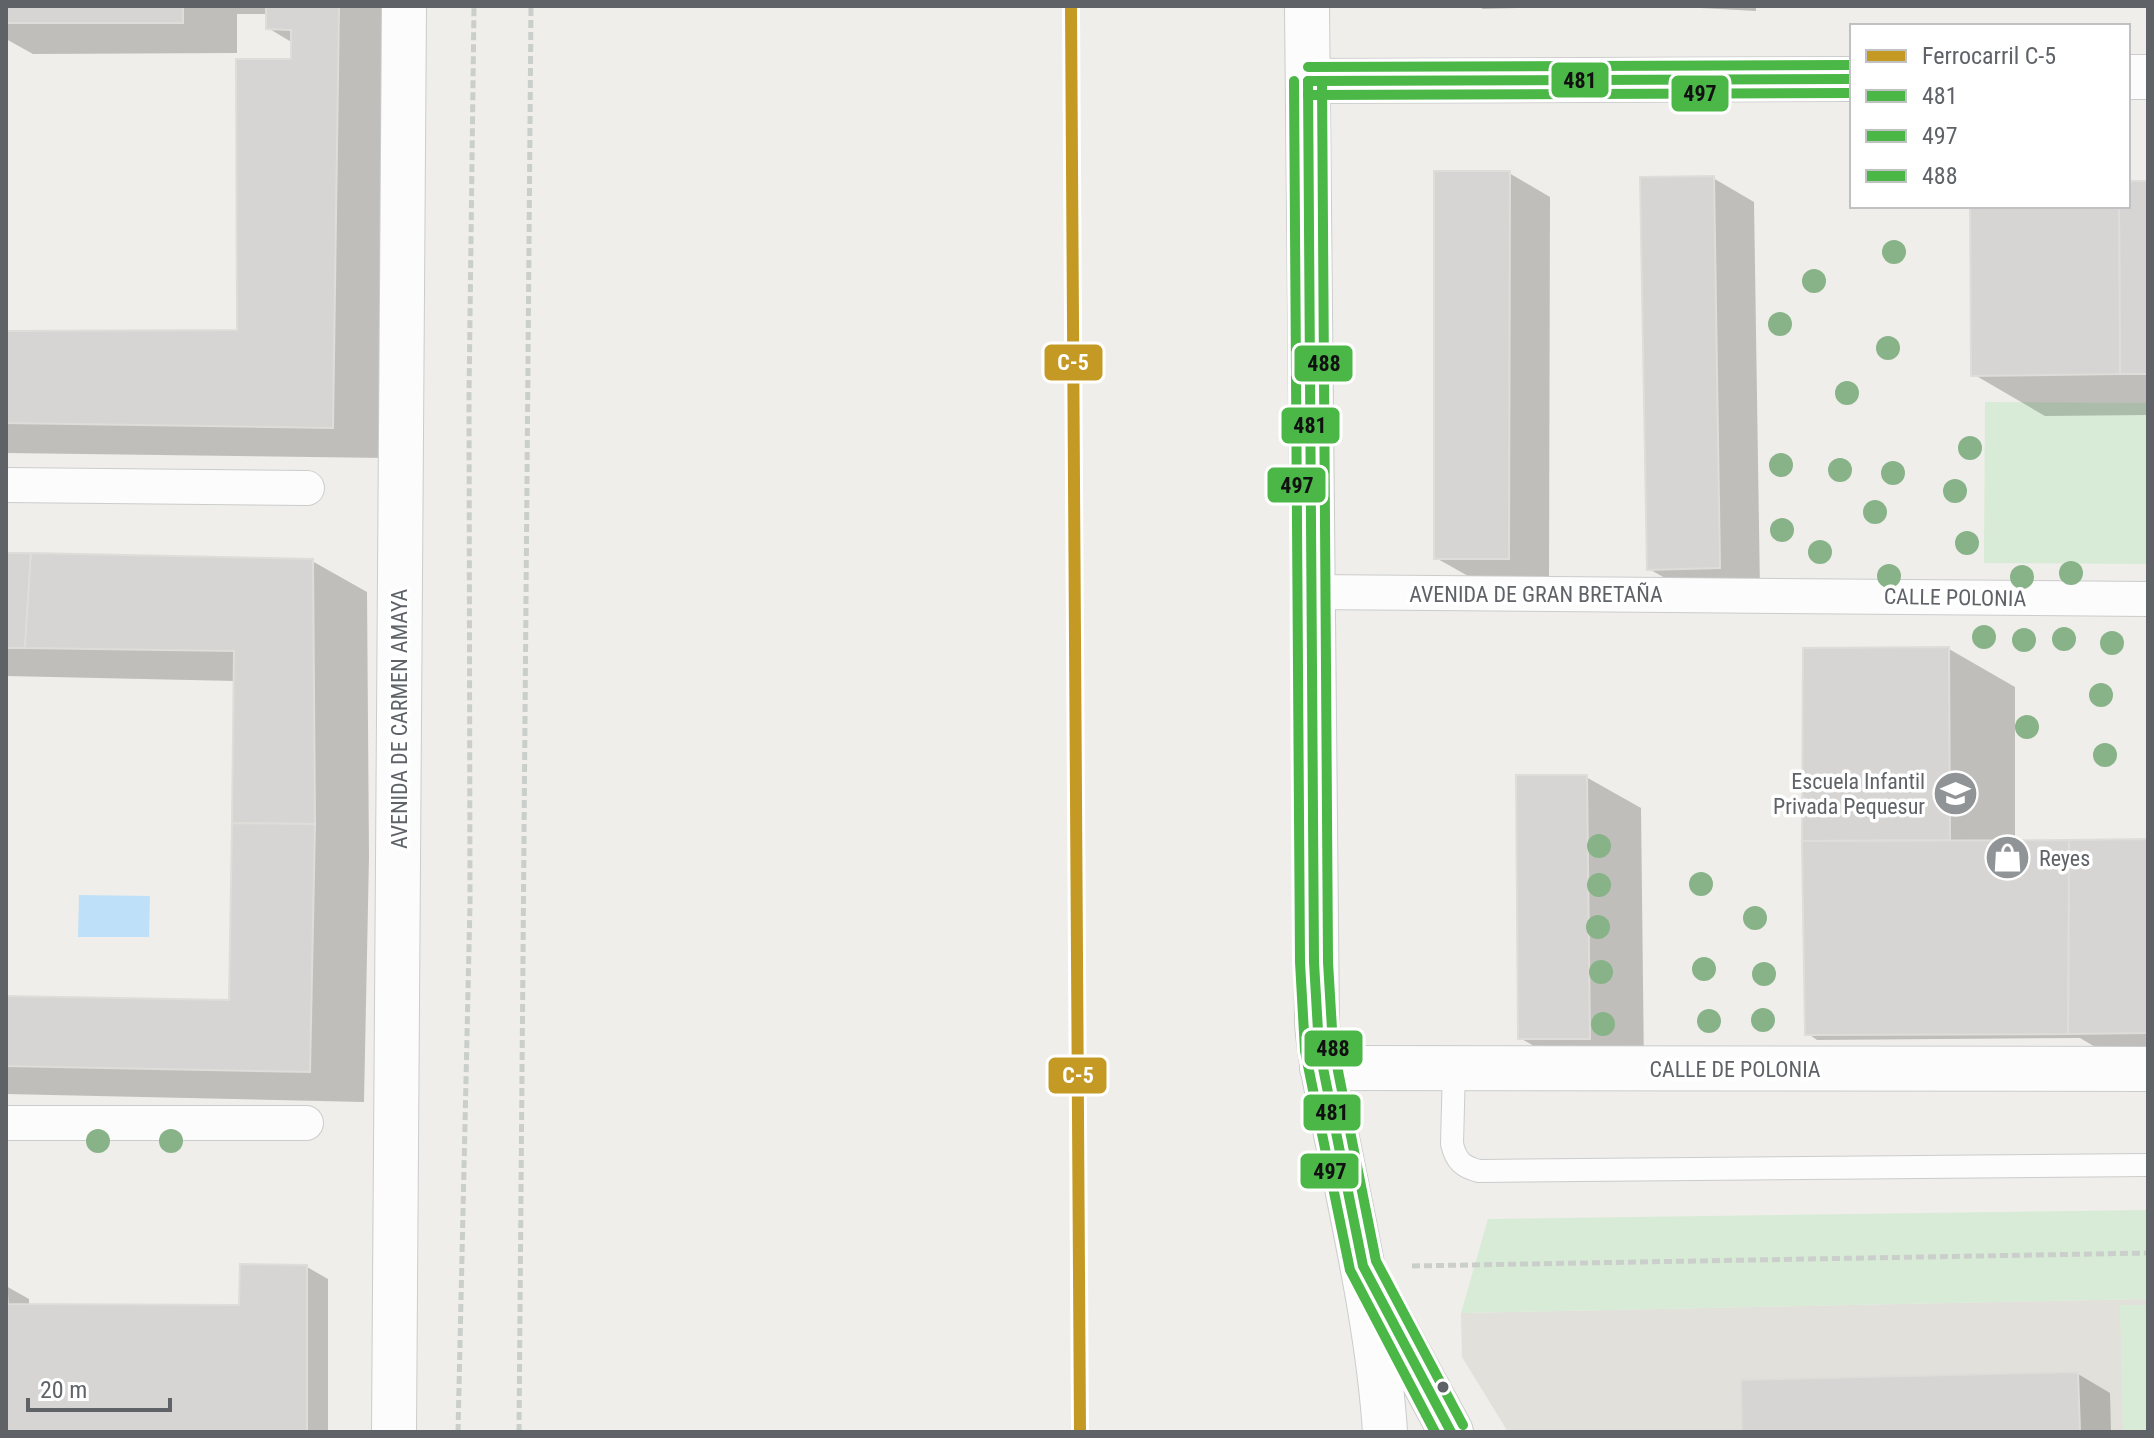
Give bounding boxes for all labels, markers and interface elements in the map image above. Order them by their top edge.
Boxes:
legend [1850,24,2130,208]
text: Ferrocarril C-5 [1922,42,2056,70]
line badge: 481 [1550,61,1610,99]
text: 481 [1563,68,1597,93]
line badge: 497 [1670,74,1730,113]
text: 497 [1683,81,1717,106]
text: 481 [1922,82,1958,110]
text: 497 [1922,122,1958,150]
text: 488 [1922,162,1958,190]
line badge: C-5 [1043,343,1104,382]
line badge: 488 [1293,344,1354,383]
text: C-5 [1057,350,1089,375]
text: 488 [1307,351,1341,376]
line badge: 481 [1280,406,1341,445]
text: 481 [1293,413,1327,438]
line badge: 497 [1266,466,1327,504]
text: 497 [1280,473,1314,498]
street label: AVENIDA DE GRAN BRETAÑA [1409,582,1663,607]
street label: CALLE POLONIA [1884,584,2027,611]
street label: AVENIDA DE CARMEN AMAYA [387,589,412,849]
place label: Escuela Infantil Privada Pequesur [1773,769,1925,819]
school or university icon: Escuela Infantil Privada Pequesur [1932,770,1980,818]
shop icon: Reyes [1984,834,2032,882]
place label: Reyes [2039,846,2090,871]
line badge: 488 [1303,1029,1364,1068]
text: 488 [1316,1036,1350,1061]
line badge: C-5 [1047,1056,1108,1095]
street label: CALLE DE POLONIA [1649,1057,1821,1082]
text: C-5 [1062,1063,1094,1088]
line badge: 481 [1302,1093,1362,1132]
text: 481 [1315,1100,1349,1125]
line badge: 497 [1299,1152,1360,1190]
text: 497 [1313,1159,1347,1184]
scale bar [28,1362,170,1412]
text: 20 m [40,1376,87,1404]
unlabelled marker [1435,1379,1451,1395]

